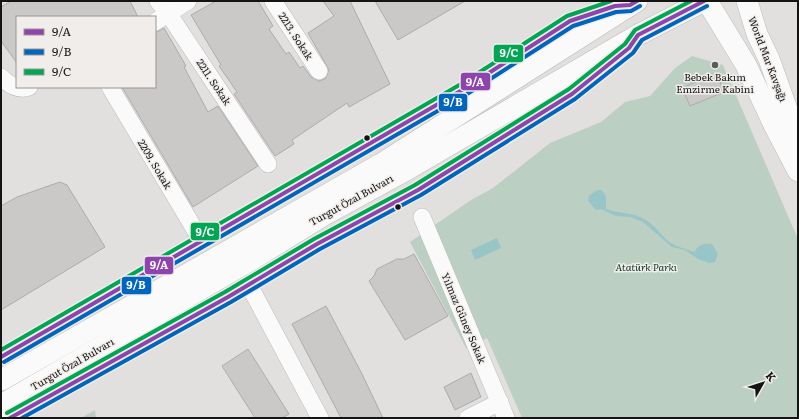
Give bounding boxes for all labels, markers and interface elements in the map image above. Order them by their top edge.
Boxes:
street label: 2213. Sokak [275,9,318,63]
street label: World Mar Kavşağı [745,14,792,104]
legend [16,16,156,88]
text: 9/A [52,22,71,40]
text: 9/B [52,42,71,60]
line badge: 9/C [493,44,524,63]
text: 9/C [500,44,519,60]
street label: 2211. Sokak [193,56,236,109]
marker: Bebek Bakım Emzirme Kabini [710,60,720,70]
text: 9/C [52,62,71,80]
place label: Bebek Bakım Emzirme Kabini [676,69,754,96]
line badge: 9/A [460,72,491,91]
text: 9/A [466,73,485,89]
line badge: 9/B [438,93,468,112]
text: 9/B [443,93,463,109]
unlabelled marker [362,133,372,143]
street label: 2209. Sokak [135,136,177,192]
street label: Turgut Özal Bulvarı [306,170,396,229]
unlabelled marker [393,202,403,212]
line badge: 9/C [190,222,220,241]
text: 9/C [196,223,215,239]
line badge: 9/A [144,256,174,275]
text: 9/A [150,256,169,272]
park label: Atatürk Parkı [615,259,677,274]
street label: Yılmaz Güney Sokak [439,270,491,366]
line badge: 9/B [121,276,152,295]
text: 9/B [126,276,146,292]
street label: Turgut Özal Bulvarı [27,333,117,394]
north arrow [743,363,783,403]
text: K [763,368,781,385]

